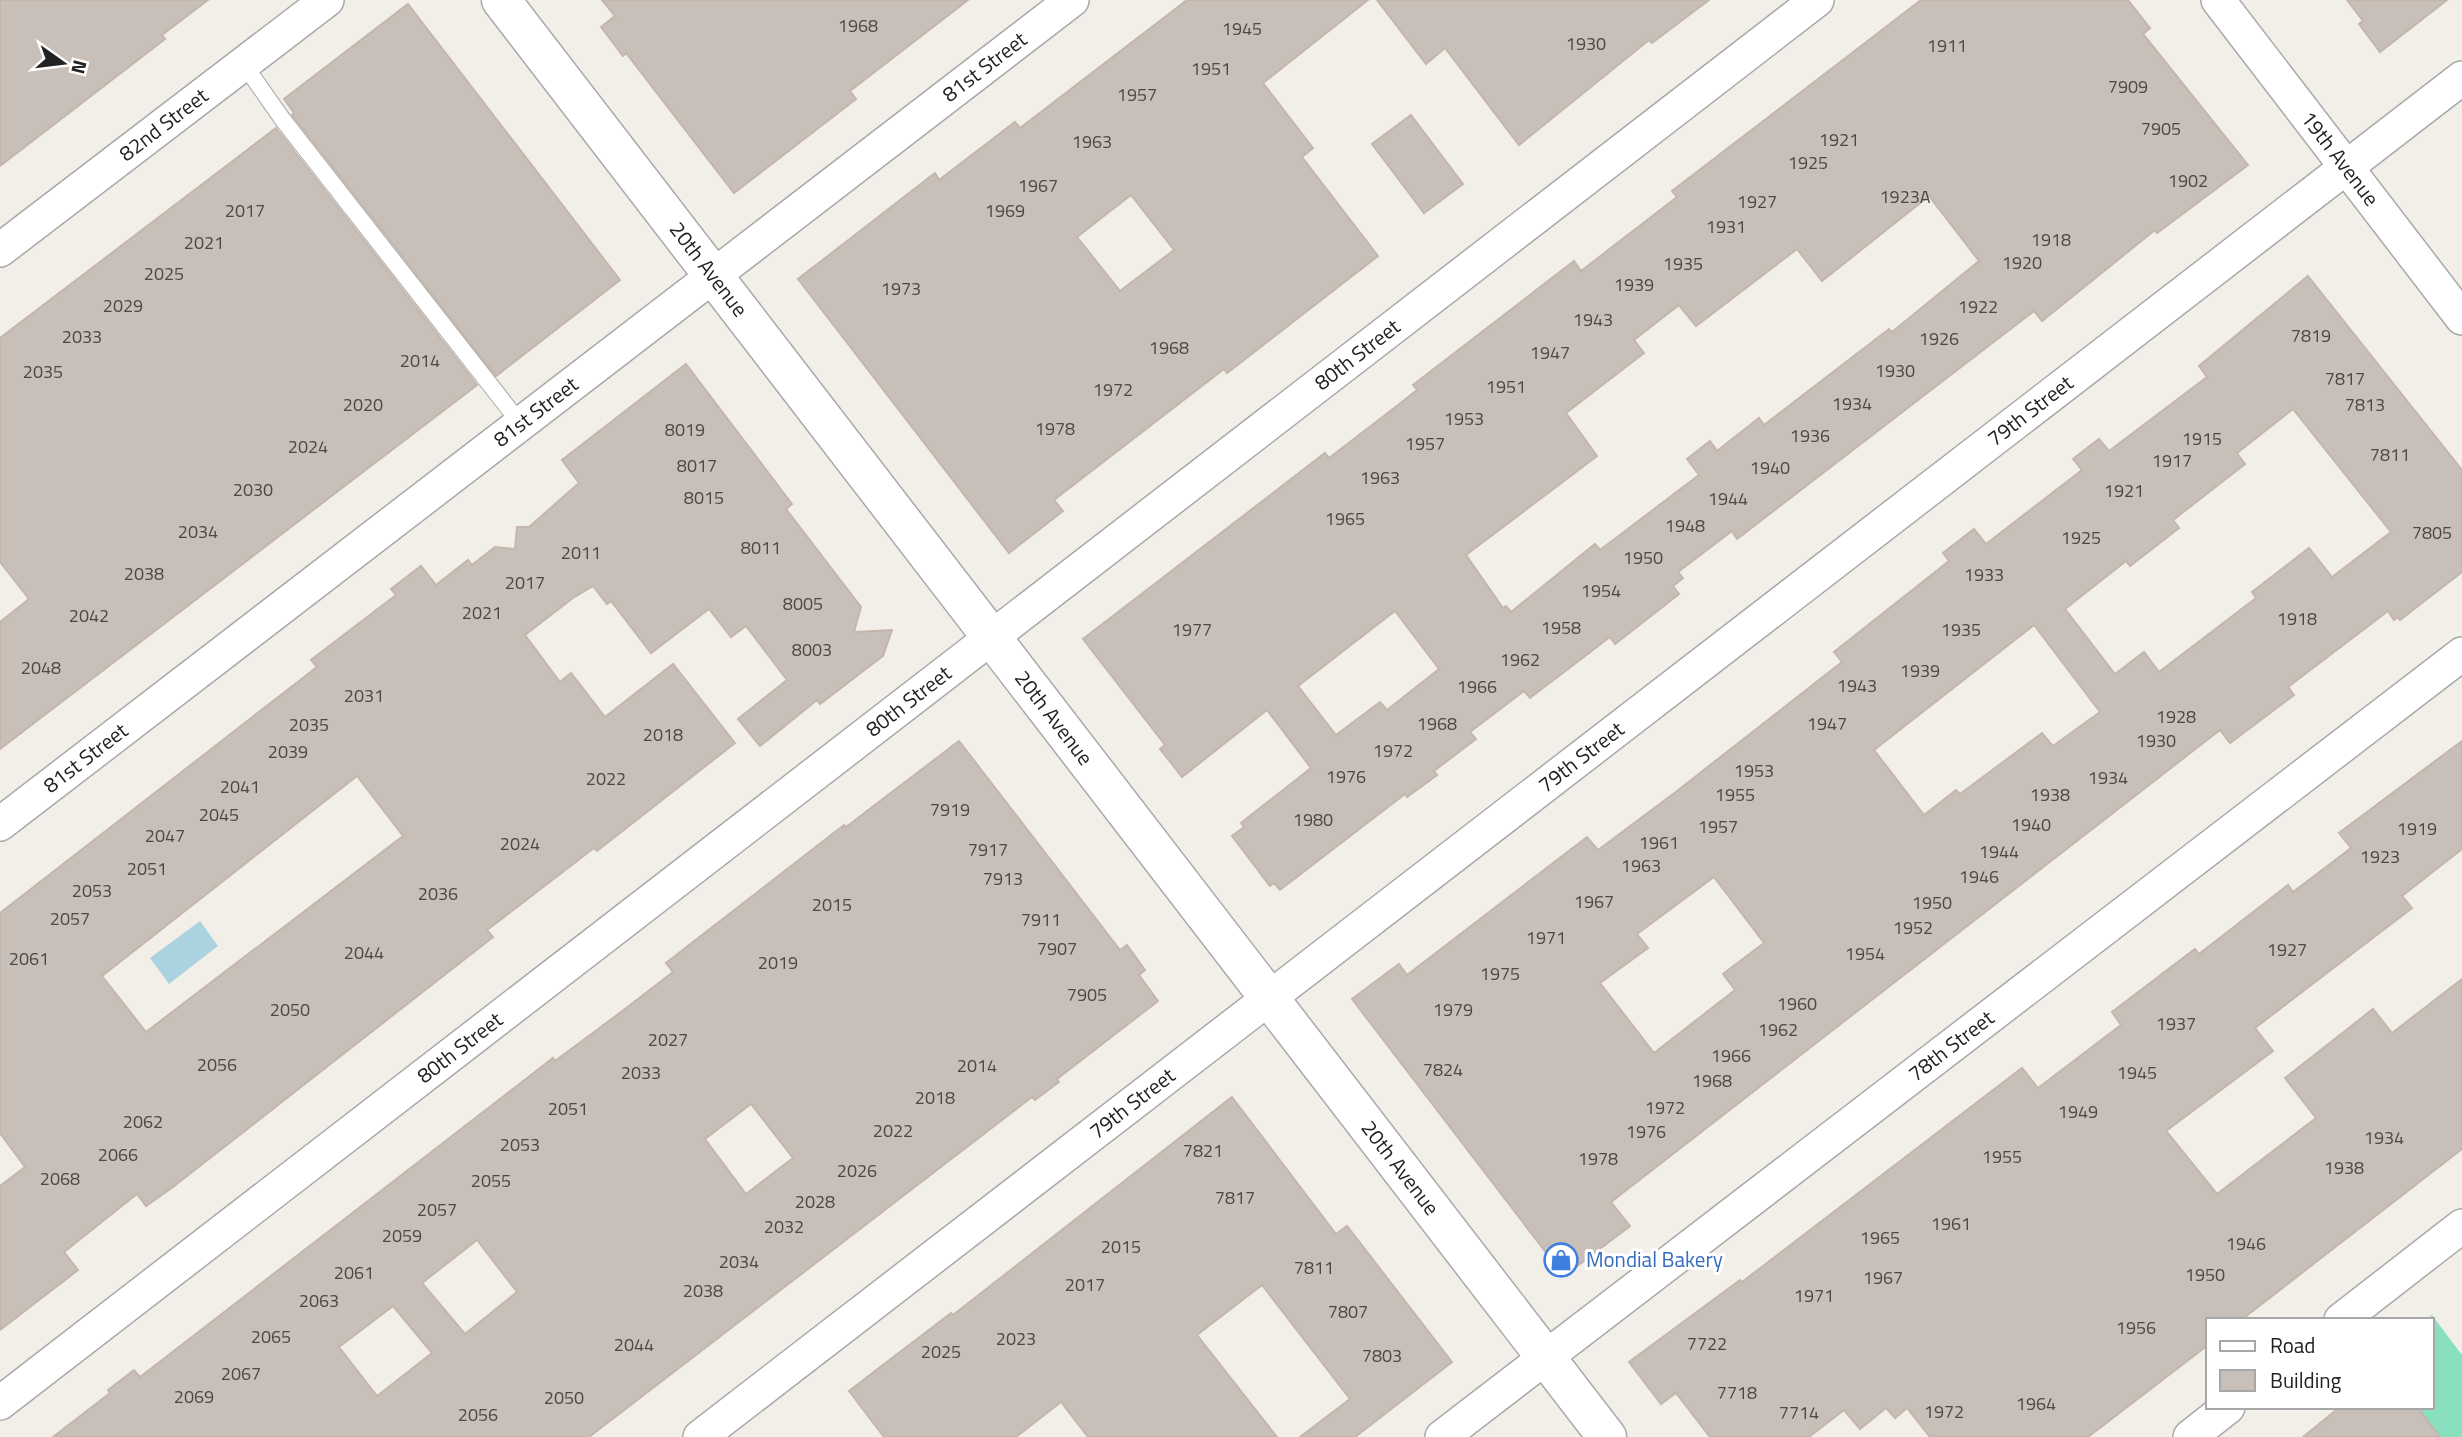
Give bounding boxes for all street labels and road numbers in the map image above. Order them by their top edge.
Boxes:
street label: 81st Street [935,23,1034,109]
street label: 82nd Street [112,79,215,169]
street label: 19th Avenue [2294,104,2387,212]
street label: 20th Avenue [662,214,756,323]
street label: 80th Street [1307,310,1407,398]
street label: 79th Street [1980,366,2080,454]
street label: 81st Street [486,368,585,454]
street label: 80th Street [858,657,958,744]
street label: 20th Avenue [1007,663,1101,772]
street label: 79th Street [1531,713,1631,800]
street label: 81st Street [36,714,135,800]
street label: 78th Street [1901,1001,2001,1089]
street label: 80th Street [410,1003,509,1091]
street label: 79th Street [1082,1059,1182,1146]
street label: 20th Avenue [1354,1113,1448,1222]

